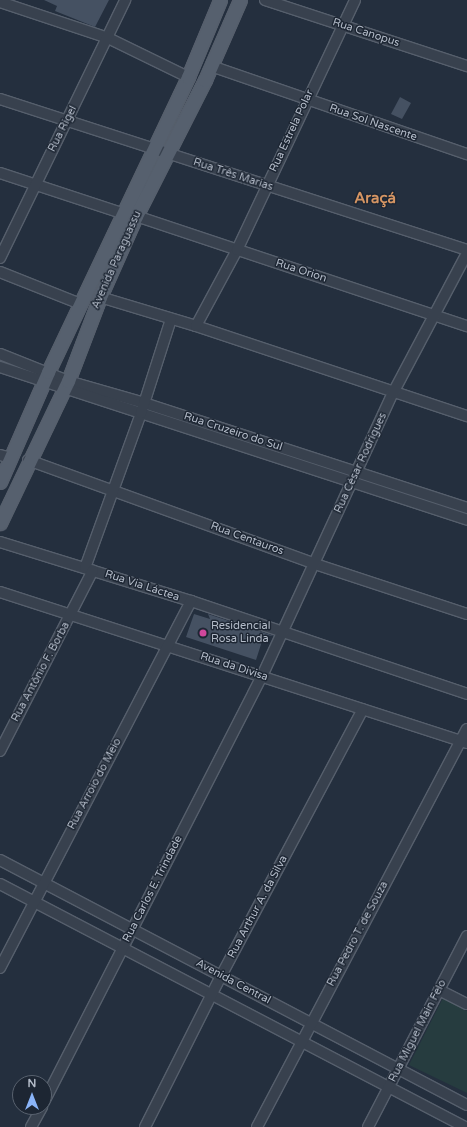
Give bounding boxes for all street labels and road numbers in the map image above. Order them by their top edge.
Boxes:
street label: Rua Canopus [331,16,401,50]
street label: Rua Estrela Polar [267,88,317,174]
street label: Rua Sol Nascente [327,102,419,144]
street label: Rua Rigel [46,104,80,154]
street label: Rua Três Marias [191,156,275,194]
street label: Avenida Paraguassu [89,209,145,311]
street label: Rua Orion [274,257,328,285]
street label: Rua Cruzeiro do Sul [182,410,284,454]
street label: Rua César Rodrigues [332,411,390,515]
street label: Rua Centauros [209,520,285,558]
street label: Rua Via Láctea [103,568,181,604]
street label: Rua Antônio F. Borba [9,620,73,724]
street label: Rua da Divisa [198,650,270,684]
street label: Rua Arroio do Meio [65,736,125,832]
street label: Rua Carlos E. Trindade [120,833,186,945]
street label: Rua Arthur A. da Silva [225,853,291,961]
street label: Rua Pedro T. de Souza [325,879,391,989]
street label: Avenida Central [193,957,273,1007]
street label: Rua Miguel Main Felo [386,978,450,1084]

